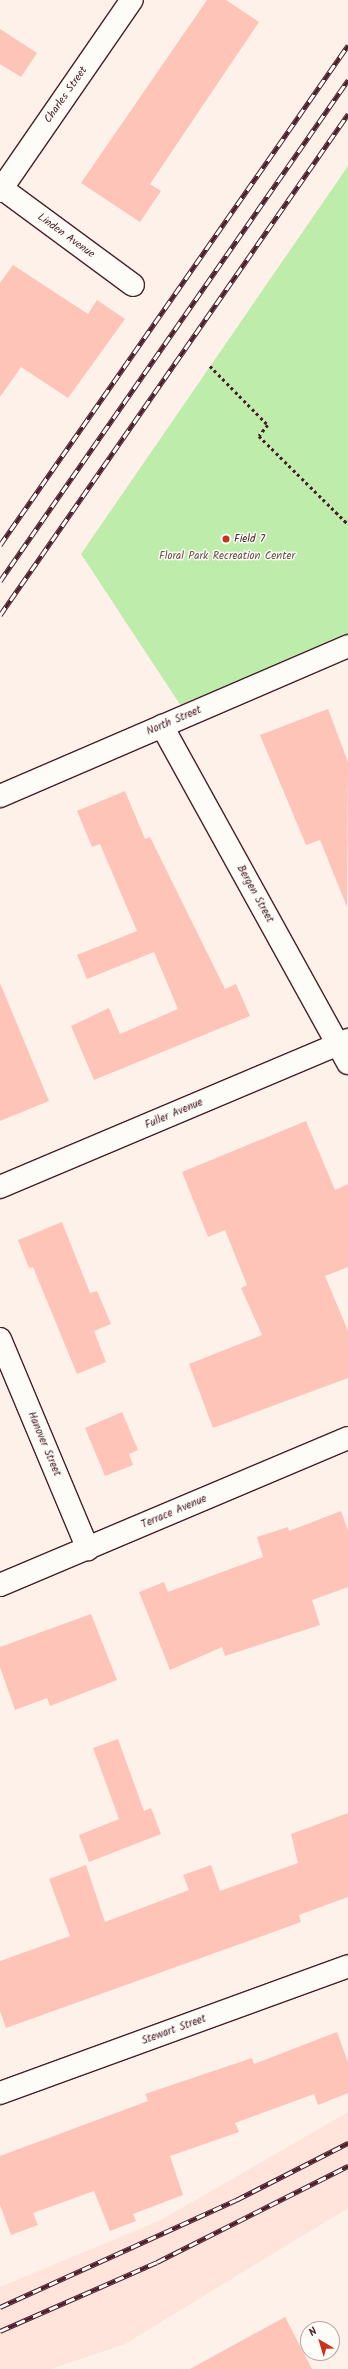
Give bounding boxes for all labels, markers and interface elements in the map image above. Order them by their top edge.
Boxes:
street label: Charles Street [42,64,90,126]
street label: Linden Avenue [35,211,97,261]
place label: Field 7 [234,532,265,546]
marker: Field 7 [221,534,231,544]
park label: Floral Park Recreation Center [159,549,295,563]
street label: North Street [144,703,204,739]
street label: Bergen Street [234,863,276,925]
street label: Fuller Avenue [143,1096,205,1132]
street label: Hanover Street [24,1410,64,1478]
street label: Terrace Avenue [139,1492,209,1532]
street label: Stewart Street [140,2012,208,2048]
north arrow [300,2321,340,2361]
text: N [305,2323,322,2342]

